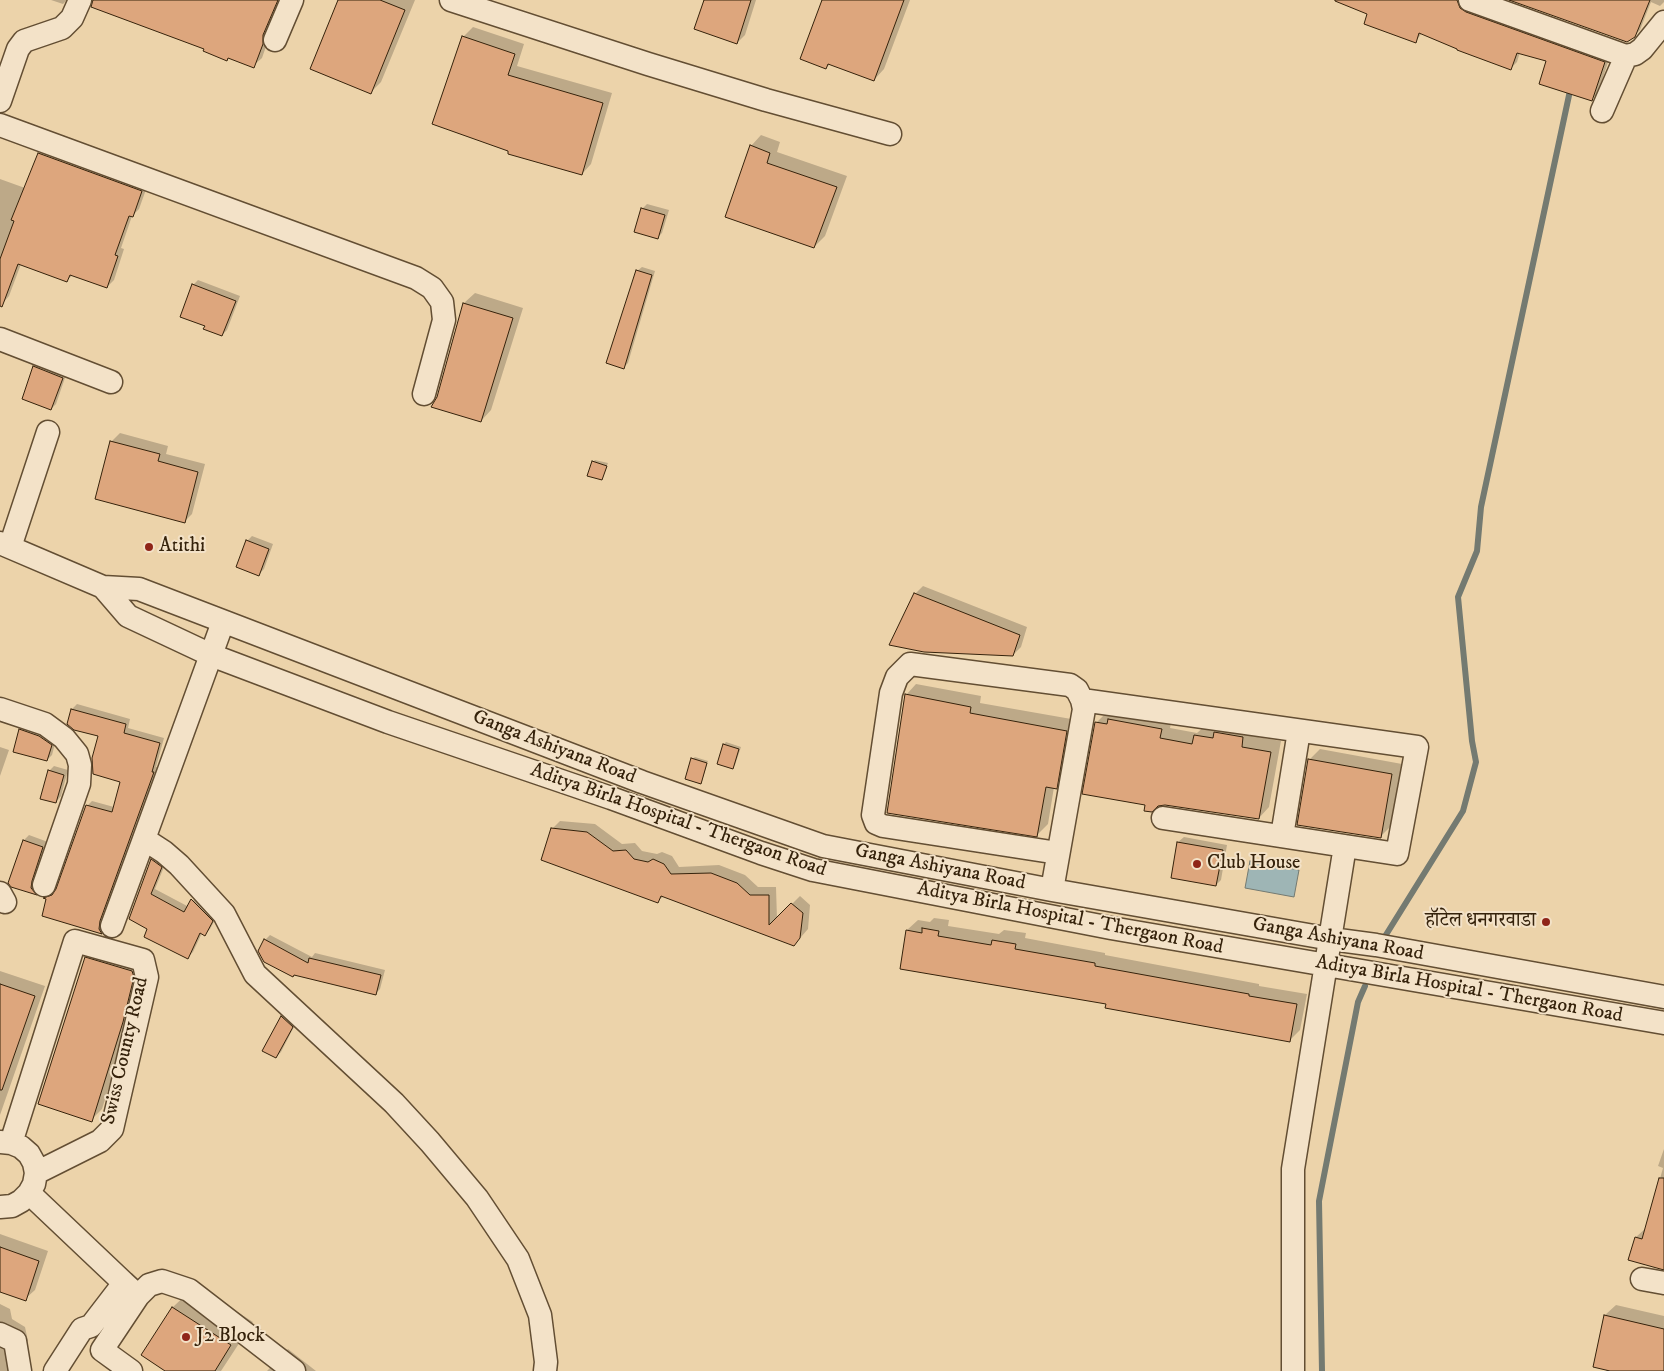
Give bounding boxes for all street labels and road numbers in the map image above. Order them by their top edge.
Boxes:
street label: Ganga Ashiyana Road [469,706,639,790]
street label: Aditya Birla Hospital - Thergaon Road [527,759,829,883]
street label: Ganga Ashiyana Road [853,840,1027,896]
street label: Aditya Birla Hospital - Thergaon Road [915,878,1225,960]
street label: Ganga Ashiyana Road [1251,913,1425,967]
street label: Aditya Birla Hospital - Thergaon Road [1314,951,1624,1029]
street label: Swiss County Road [97,975,155,1127]

